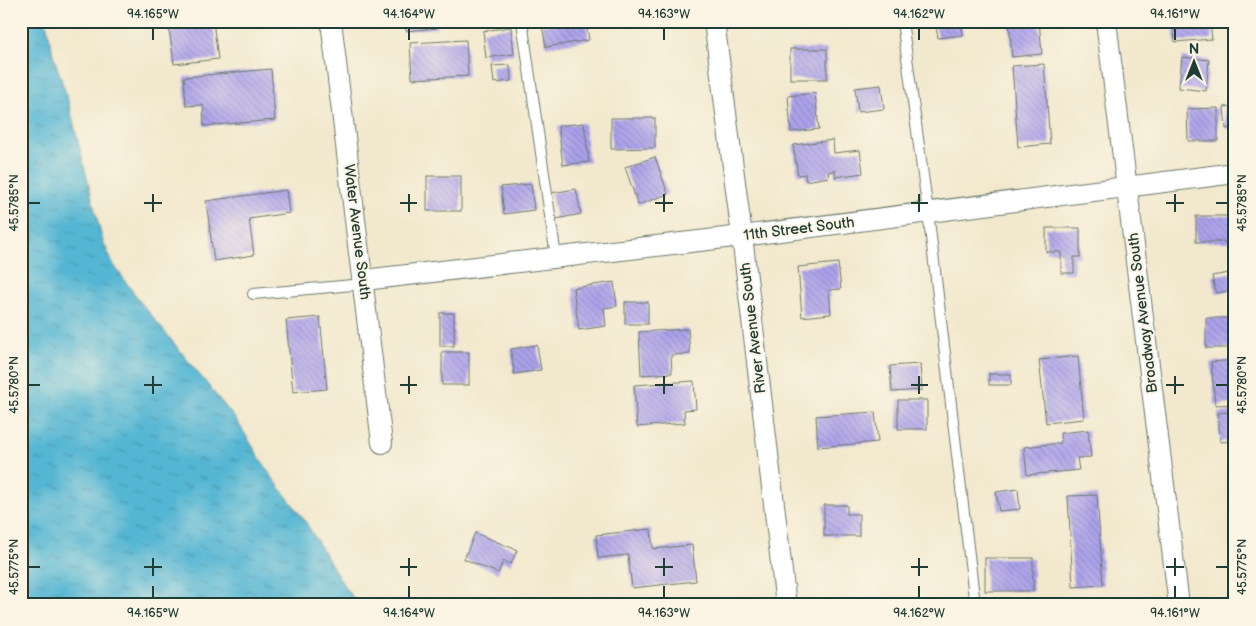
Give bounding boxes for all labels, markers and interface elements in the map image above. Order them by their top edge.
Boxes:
text: 94.165°W [127,7,179,22]
text: 94.164°W [383,7,435,22]
text: 94.163°W [638,7,690,22]
text: 94.162°W [893,7,945,22]
text: 94.161°W [1150,7,1200,22]
north arrow [1168,38,1218,88]
text: N [1189,41,1199,58]
street label: Water Avenue South [339,163,375,301]
text: 45.5785°N [7,174,22,232]
text: 45.5785°N [1235,174,1250,232]
street label: 11th Street South [742,213,856,245]
street label: Broadway Avenue South [1124,232,1162,394]
street label: River Avenue South [736,261,770,395]
text: 45.5780°N [7,356,22,414]
text: 45.5780°N [1235,356,1250,414]
text: 45.5775°N [7,539,22,595]
text: 45.5775°N [1235,539,1250,595]
text: 94.165°W [127,606,179,621]
text: 94.164°W [383,606,435,621]
text: 94.163°W [638,606,690,621]
text: 94.162°W [893,606,945,621]
text: 94.161°W [1150,606,1200,621]

